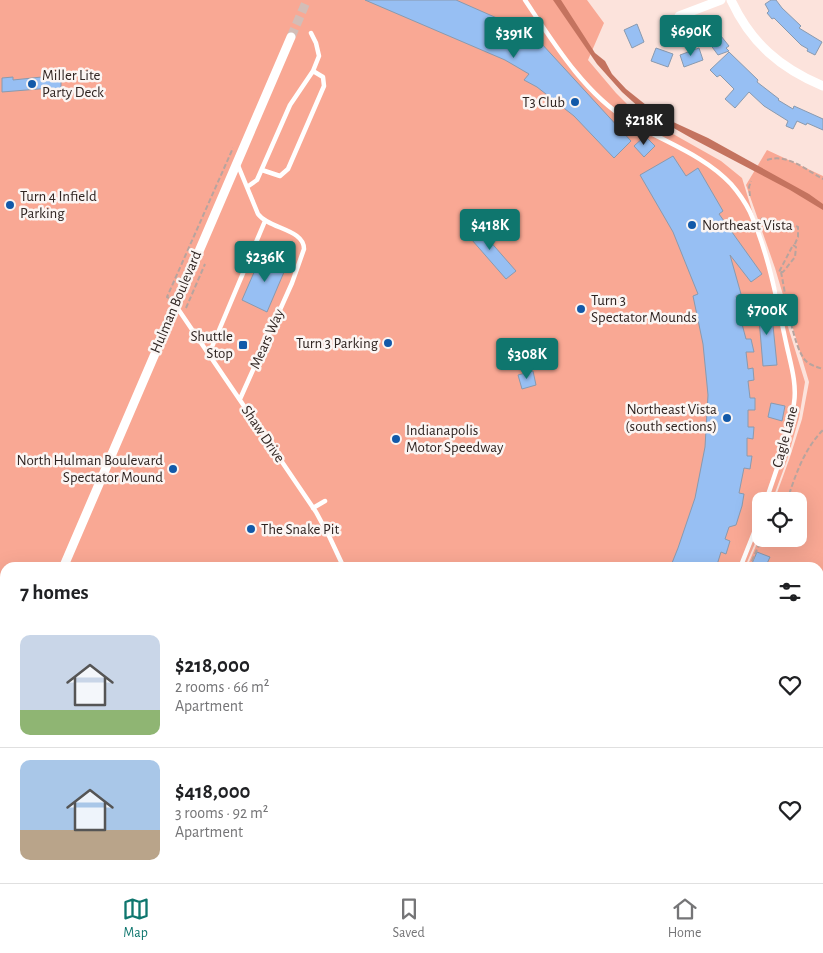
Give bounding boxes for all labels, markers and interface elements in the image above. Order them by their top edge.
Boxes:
pin: $690K [656,15,726,57]
pin: $391K [479,17,549,59]
text: $690K [671,23,711,39]
text: $391K [496,25,532,41]
place label: Miller Lite Party Deck [42,68,104,100]
marker: Miller Lite Party Deck [26,78,38,90]
place label: T3 Club [522,95,565,110]
marker: T3 Club [569,96,581,108]
pin: $218K [609,104,679,146]
text: $218K [625,112,663,128]
place label: Turn 4 Infield Parking [20,189,97,221]
marker: Turn 4 Infield Parking [4,199,16,211]
pin: $418K [455,208,525,251]
text: $418K [471,217,509,233]
place label: Northeast Vista [702,218,793,233]
marker: Northeast Vista [686,219,698,231]
pin: $236K [230,240,300,283]
street label: Hulman Boulevard [148,248,204,355]
text: $236K [246,249,284,265]
place label: Turn 3 Spectator Mounds [591,293,697,325]
pin: $700K [732,294,802,336]
text: $700K [747,302,787,318]
marker: Turn 3 Spectator Mounds [575,303,587,315]
street label: Mears Way [247,306,287,371]
place label: Shuttle Stop [190,329,233,361]
place label: Turn 3 Parking [296,336,379,351]
marker: Turn 3 Parking [382,337,394,349]
pin: $308K [492,338,562,380]
marker: Shuttle Stop [237,339,249,351]
text: $308K [507,346,547,362]
place label: Northeast Vista (south sections) [625,402,717,434]
street label: Shaw Drive [239,403,288,465]
street label: Cagle Lane [770,405,800,469]
marker: Northeast Vista (south sections) [721,412,733,424]
place label: Indianapolis Motor Speedway [406,423,504,455]
marker: Indianapolis Motor Speedway [390,433,402,445]
place label: North Hulman Boulevard Spectator Mound [16,453,163,485]
marker: North Hulman Boulevard Spectator Mound [167,463,179,475]
map controls [752,492,807,547]
button: locate [752,492,807,547]
place label: The Snake Pit [261,522,339,537]
marker: The Snake Pit [245,523,257,535]
icon: filters [776,578,804,606]
text: 7 homes [20,582,89,603]
icon: home [60,655,120,715]
text: $218,000 [175,655,250,676]
icon: heart [776,671,804,699]
text: 2 rooms · 66 m² [175,679,269,695]
text: Apartment [175,698,243,714]
icon: home [60,780,120,840]
text: $418,000 [175,781,251,802]
icon: heart [776,796,804,824]
text: 3 rooms · 92 m² [175,805,268,821]
text: Apartment [175,824,243,840]
tab: Map [122,895,150,942]
tab: Saved [393,895,425,942]
tab: Home [668,895,701,942]

